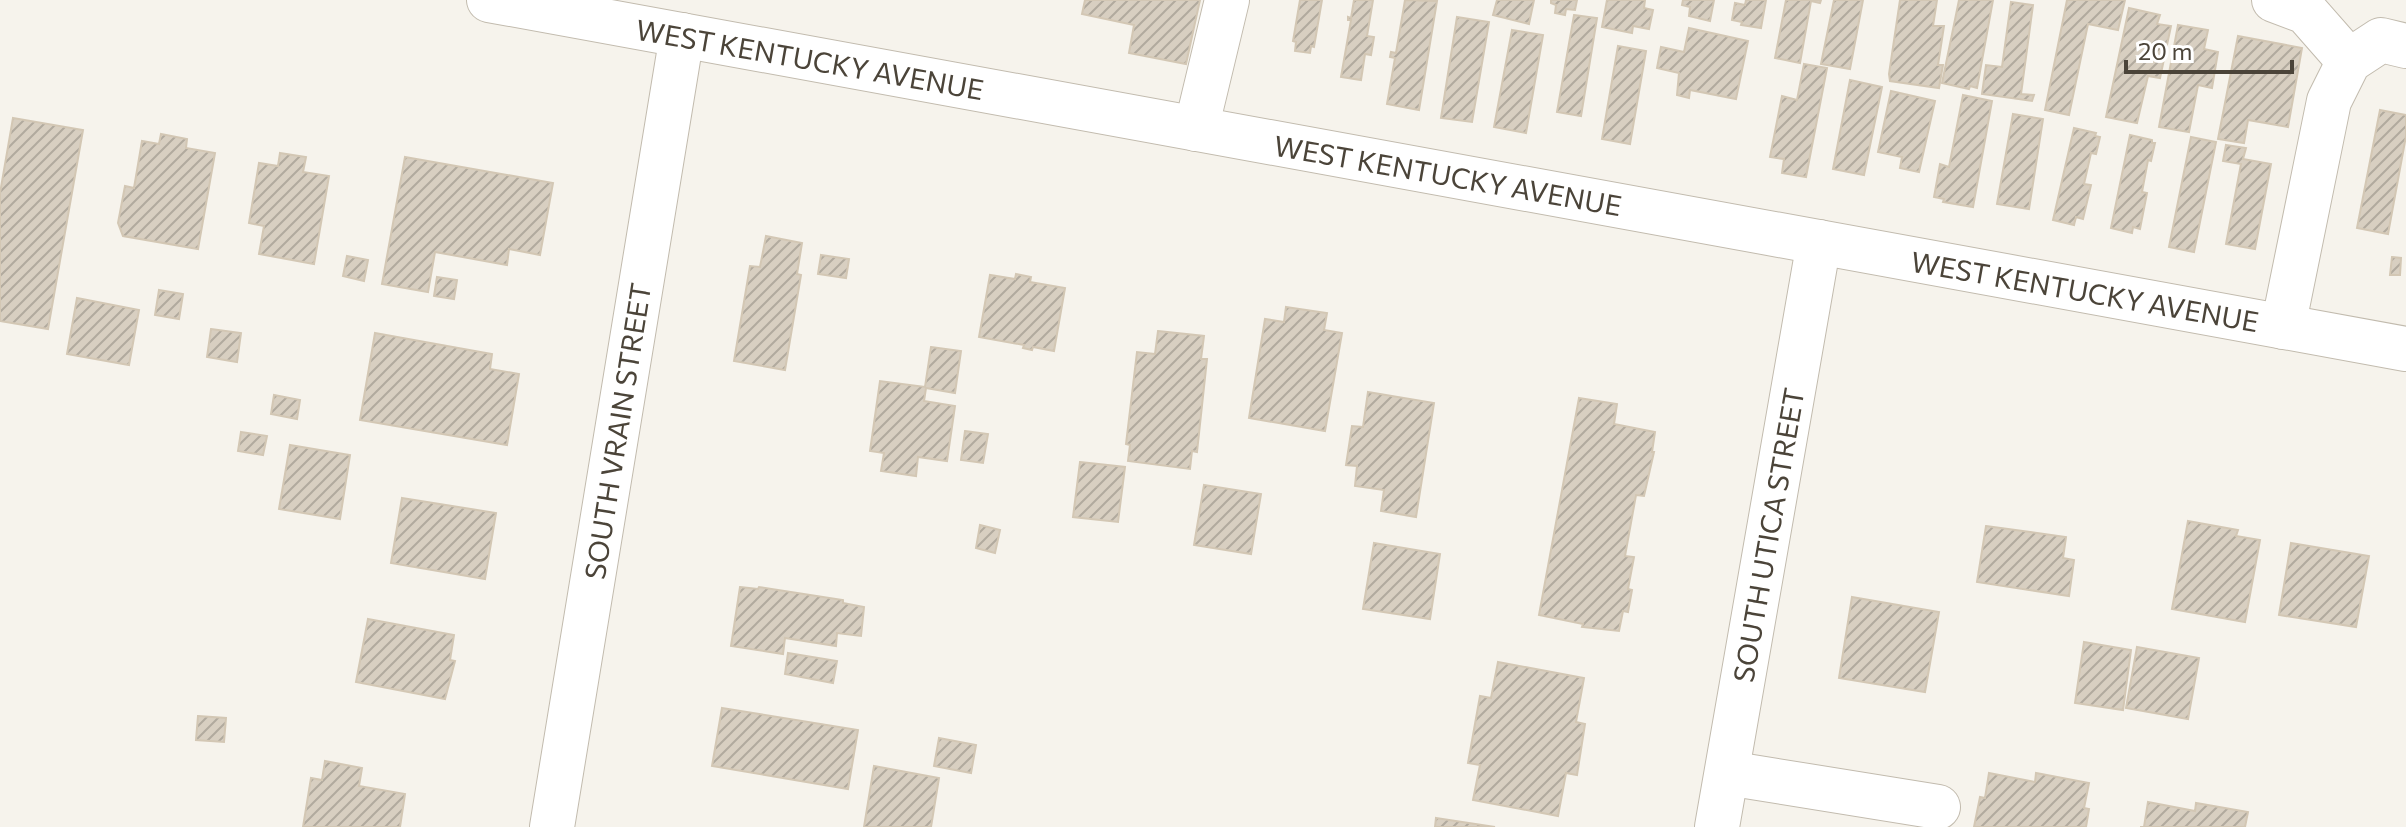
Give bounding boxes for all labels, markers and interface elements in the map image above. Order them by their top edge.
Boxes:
street label: WEST KENTUCKY AVENUE [634,12,986,106]
scale bar [2126,24,2292,74]
text: 20 m [2138,36,2192,65]
street label: WEST KENTUCKY AVENUE [1272,128,1624,222]
street label: WEST KENTUCKY AVENUE [1909,244,2261,338]
street label: SOUTH VRAIN STREET [577,280,657,582]
street label: SOUTH UTICA STREET [1725,385,1811,685]

